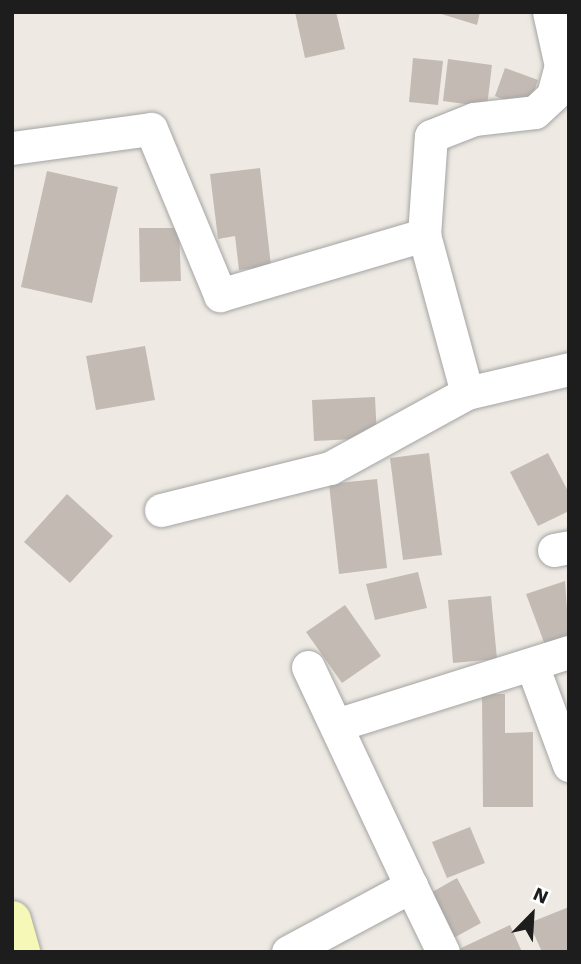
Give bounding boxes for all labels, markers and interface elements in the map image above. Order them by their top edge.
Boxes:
north arrow [497,880,567,950]
text: N [530,882,552,909]

